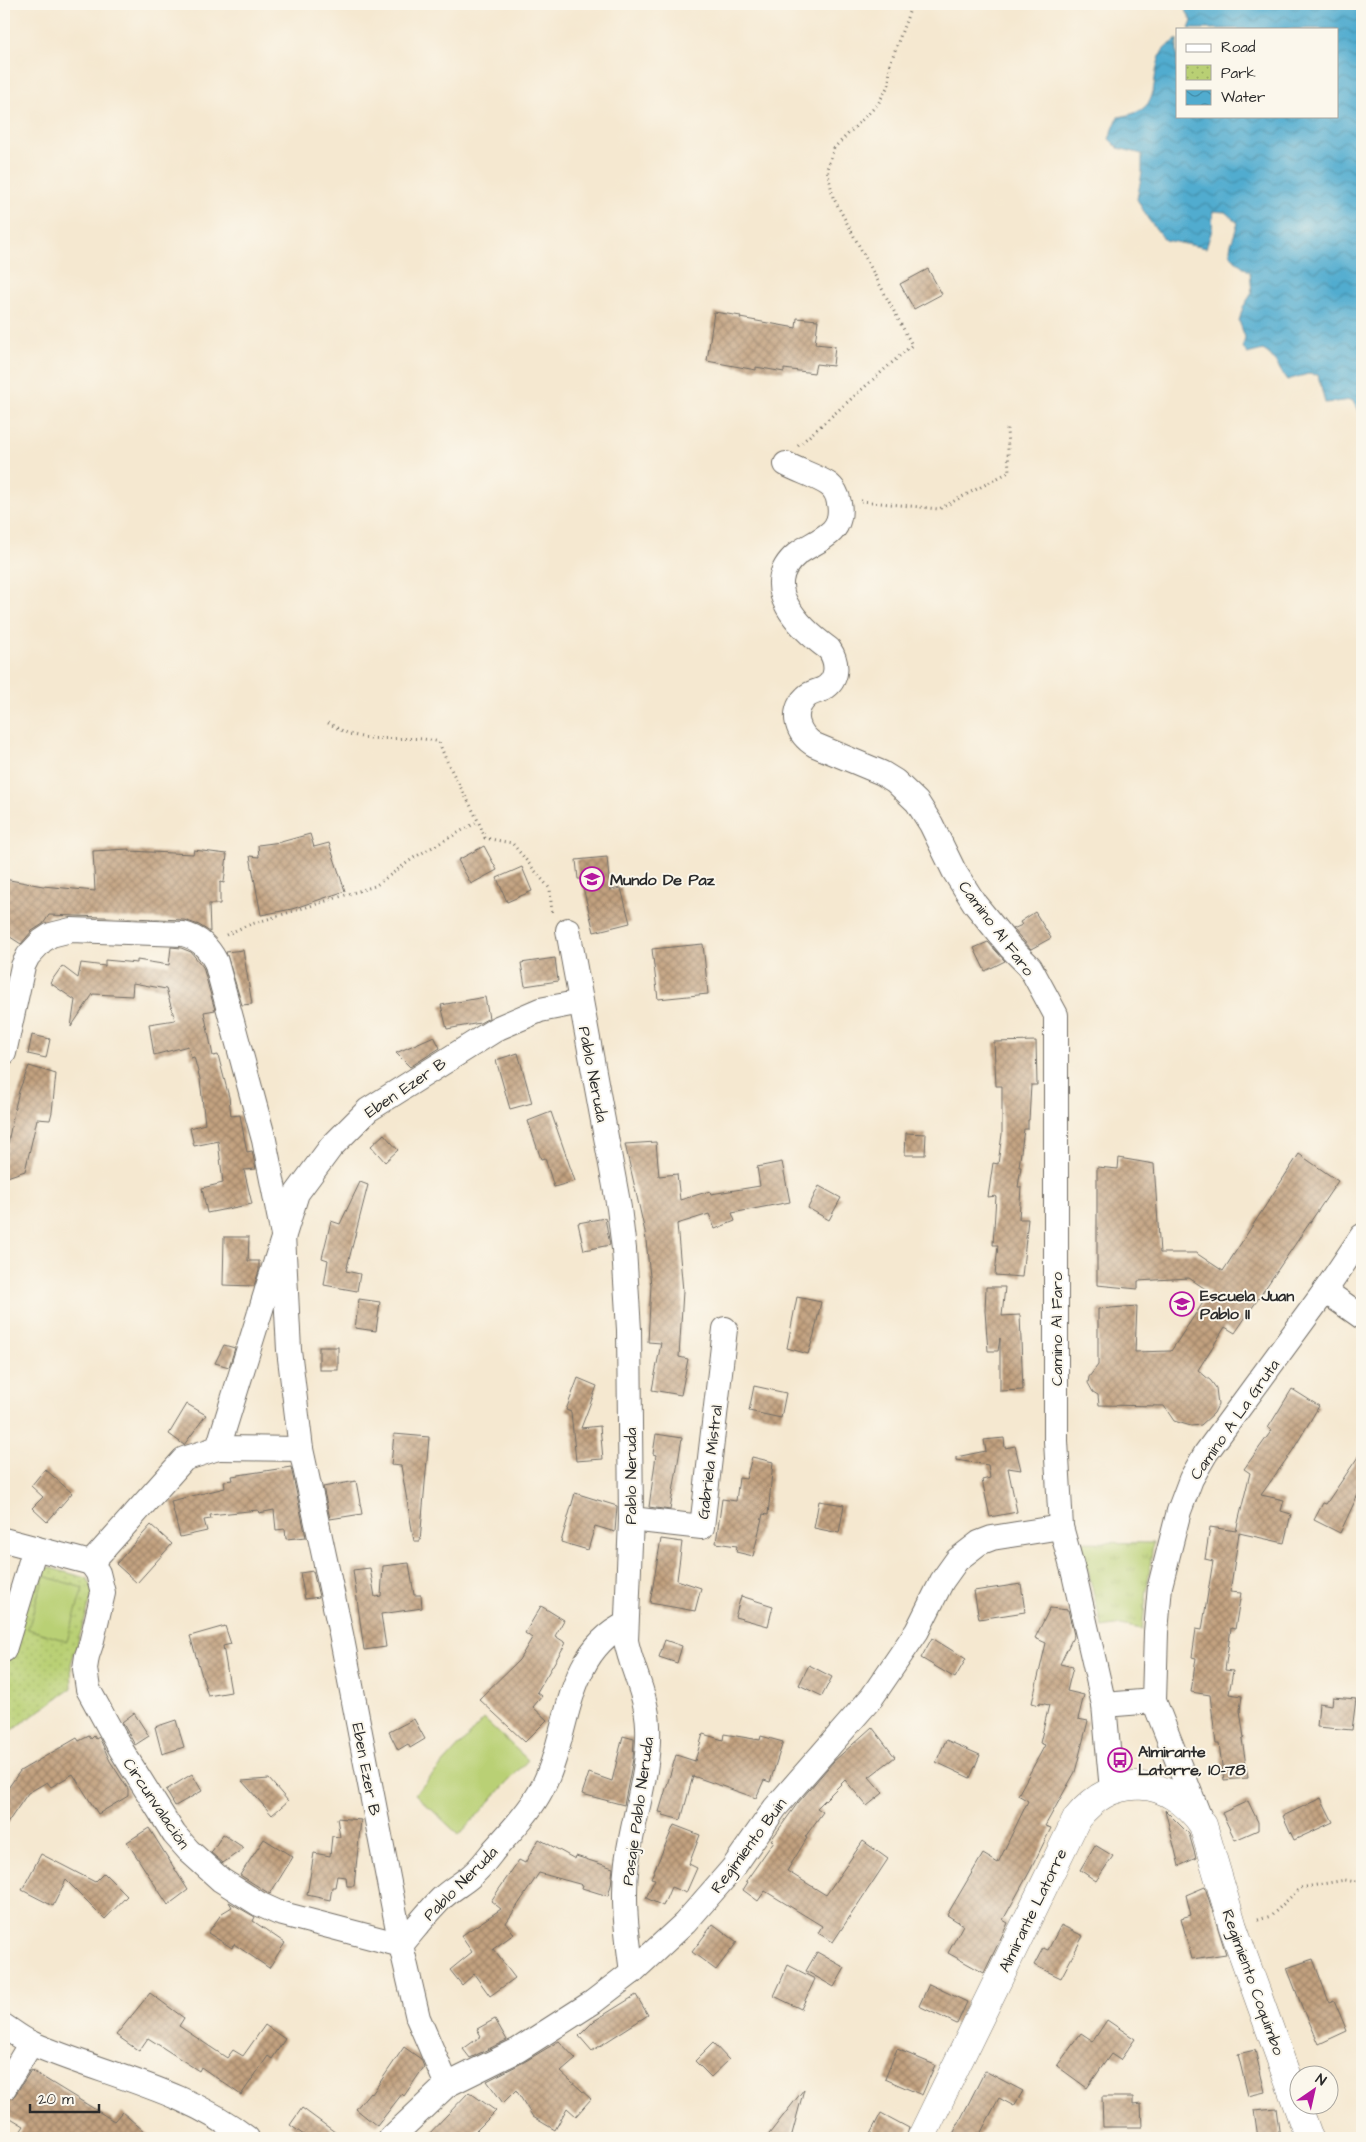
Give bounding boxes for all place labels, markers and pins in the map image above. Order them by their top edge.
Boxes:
school or university icon: Mundo De Paz [579,866,605,892]
place label: Mundo De Paz [610,869,716,891]
place label: Escuela Juan Pablo II [1200,1285,1294,1325]
school or university icon: Escuela Juan Pablo II [1169,1291,1195,1317]
place label: Almirante Latorre, 10-78 [1138,1741,1246,1781]
bus stop icon: Almirante Latorre, 10-78 [1107,1747,1133,1773]

